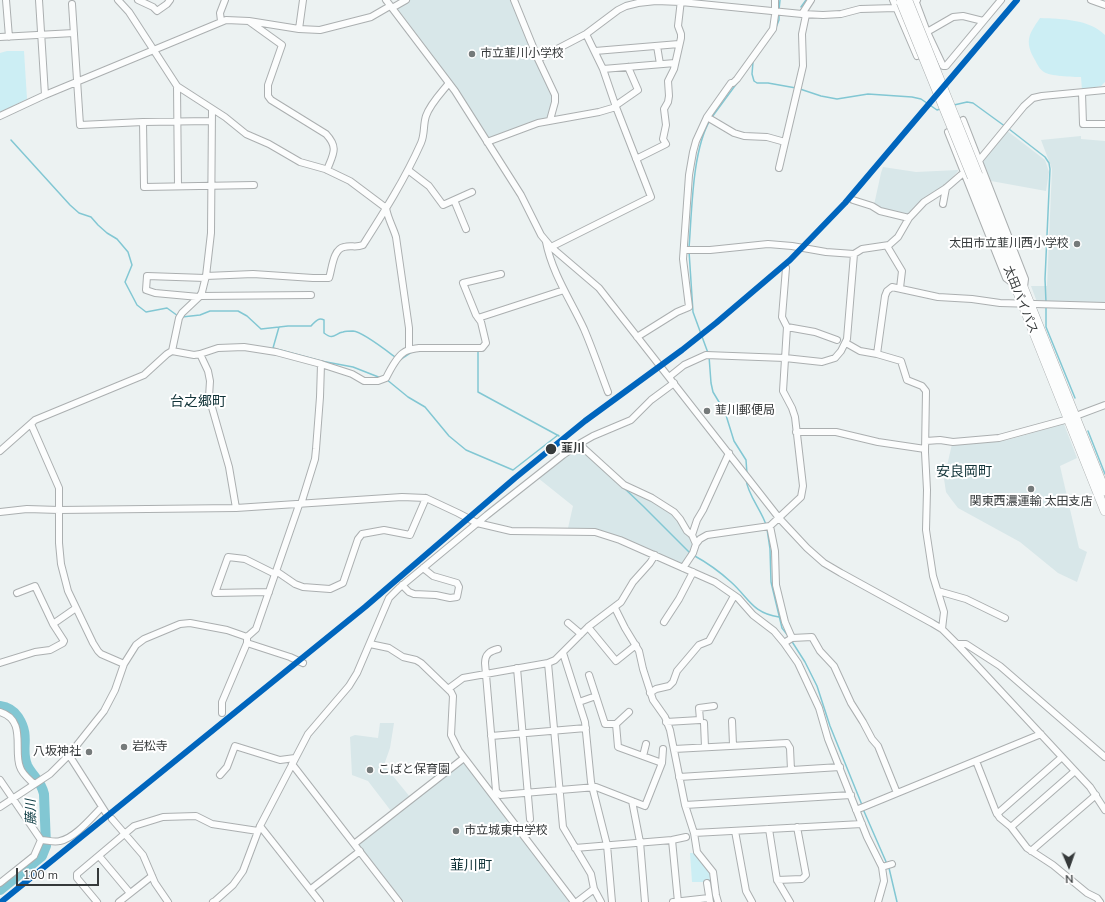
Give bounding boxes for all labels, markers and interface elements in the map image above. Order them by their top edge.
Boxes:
place label: 市立韮川小学校 [480,47,564,61]
marker: 市立韮川小学校 [467,49,477,59]
place label: 太田市立韮川西小学校 [949,237,1069,251]
marker: 太田市立韮川西小学校 [1072,239,1082,249]
street label: 太田バイパス [1000,264,1040,336]
district label: 台之郷町 [170,395,226,411]
place label: 韮川郵便局 [715,404,775,418]
marker: 韮川郵便局 [702,406,712,416]
marker: 韮川 [544,442,558,456]
place label: 韮川 [561,442,585,456]
district label: 安良岡町 [936,465,992,481]
marker: 関東西濃運輸 太田支店 [1026,484,1036,494]
place label: 関東西濃運輸 太田支店 [969,495,1093,509]
place label: 岩松寺 [132,740,168,754]
marker: 岩松寺 [119,742,129,752]
place label: 八坂神社 [33,745,81,759]
marker: 八坂神社 [84,747,94,757]
place label: こばと保育園 [378,763,450,777]
marker: こばと保育園 [365,765,375,775]
water label: 藤川 [24,799,40,825]
place label: 市立城東中学校 [464,824,548,838]
marker: 市立城東中学校 [451,826,461,836]
north arrow [1049,846,1089,886]
district label: 韮川町 [450,859,492,875]
scale bar [18,860,101,886]
text: 100 m [23,867,58,883]
text: N [1065,871,1074,886]

